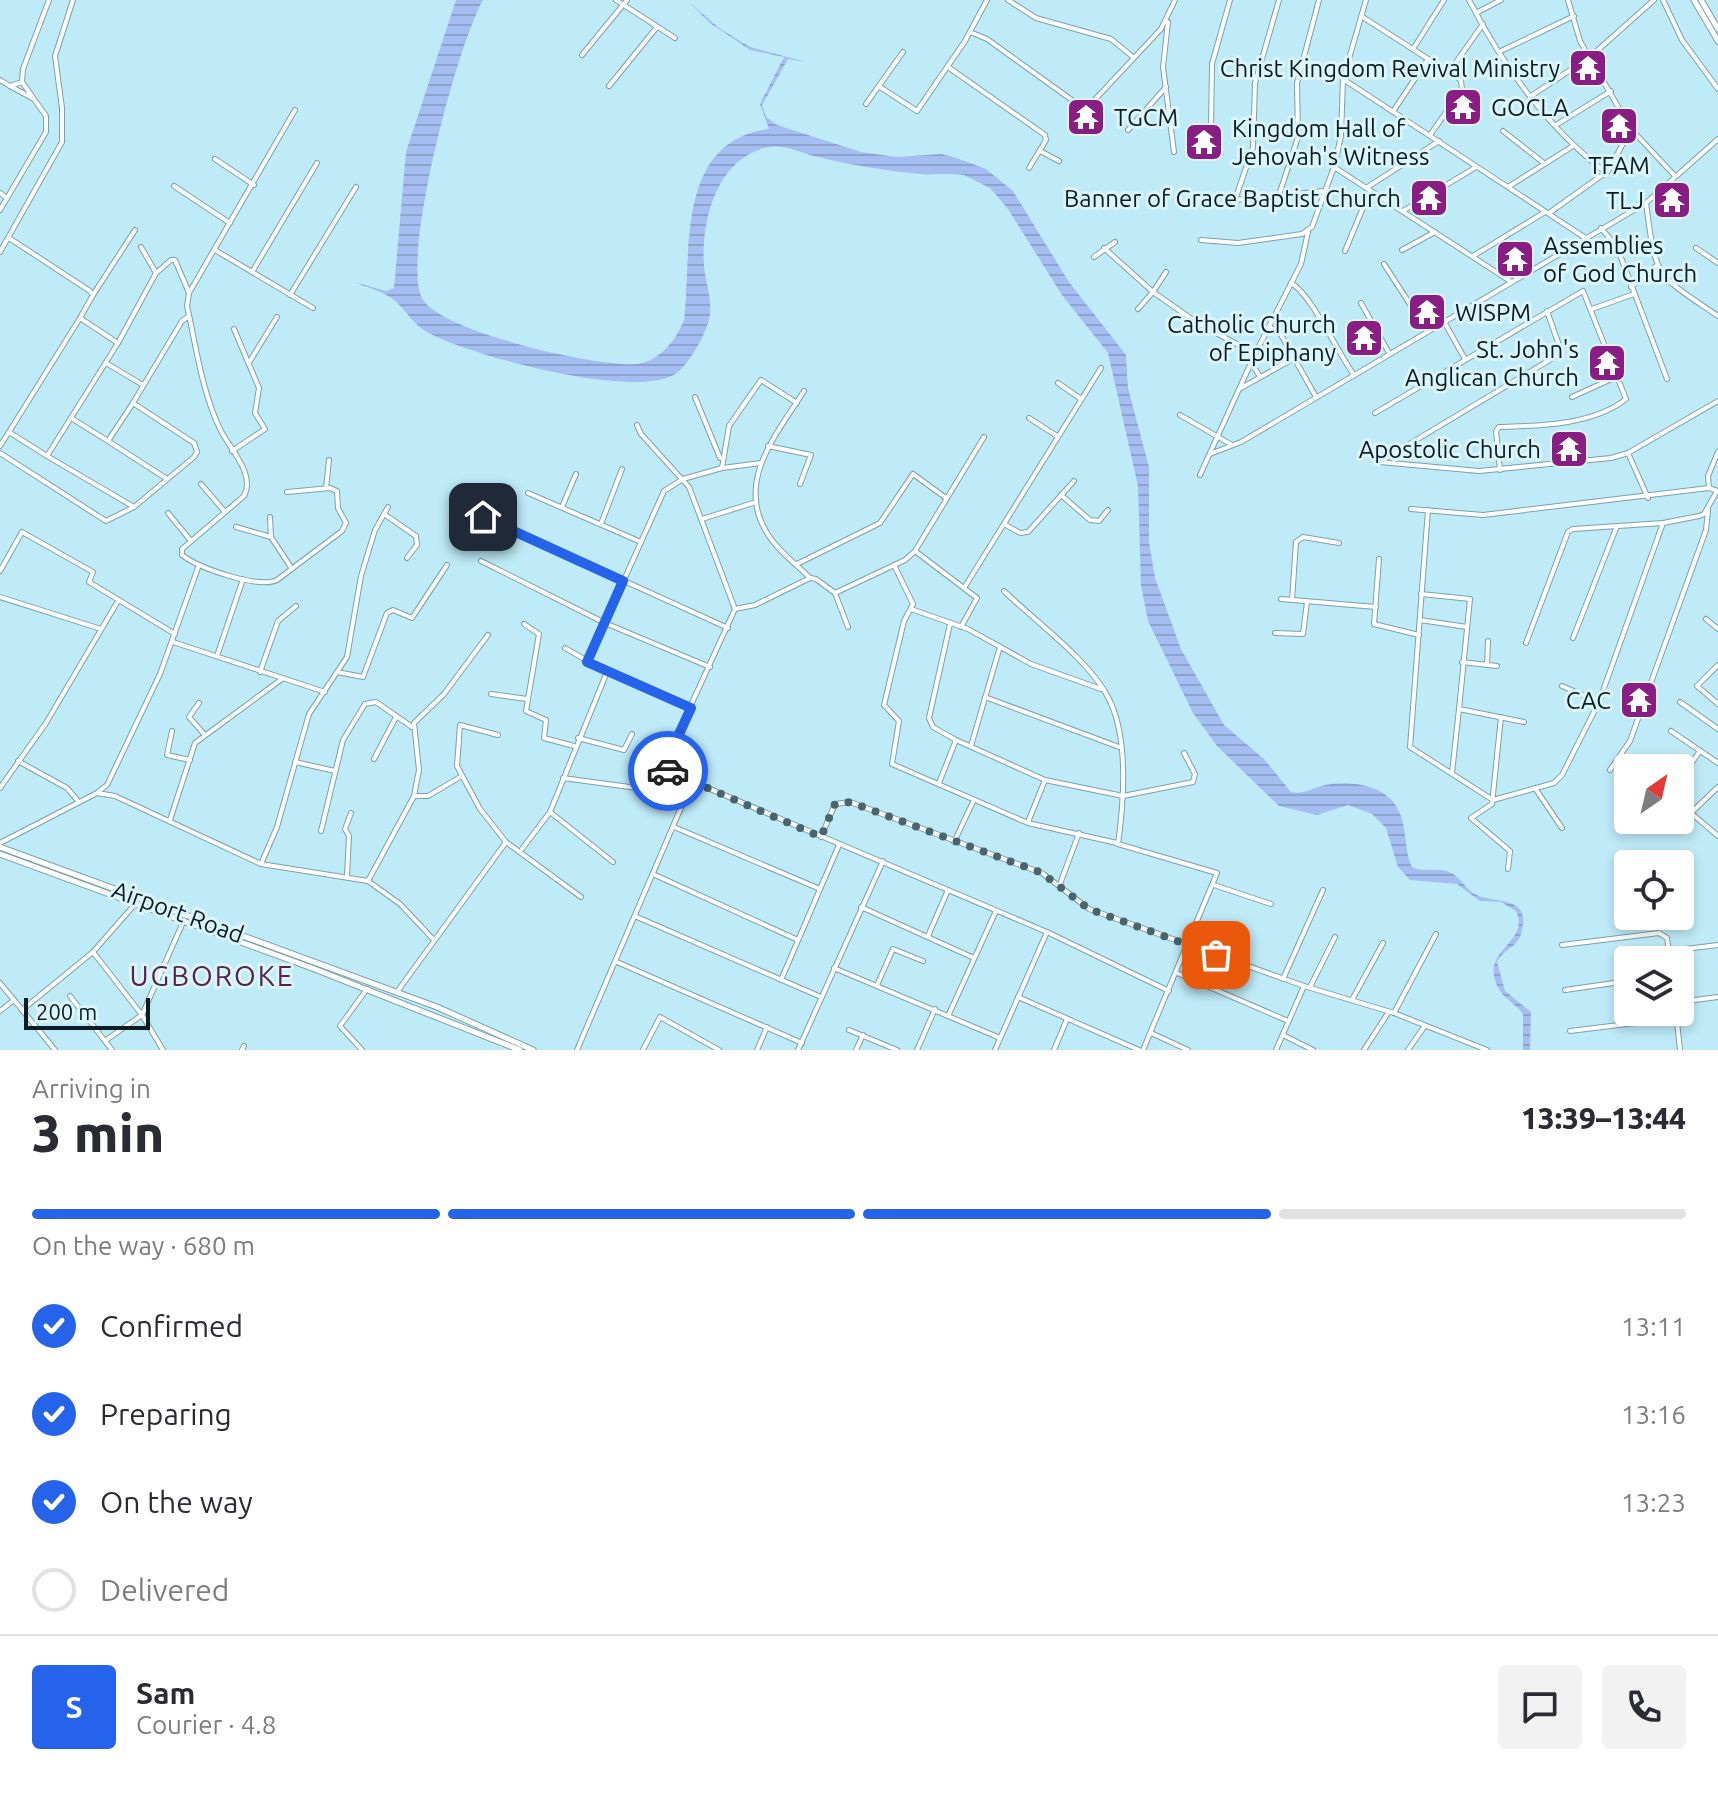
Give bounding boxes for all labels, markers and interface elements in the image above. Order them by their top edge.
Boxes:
temple icon: Christ Kingdom Revival Ministry [1567,47,1609,89]
place label: Christ Kingdom Revival Ministry [1220,55,1560,82]
temple icon: GOCLA [1442,86,1484,128]
place label: GOCLA [1491,94,1569,121]
temple icon: TGCM [1065,96,1107,138]
place label: TGCM [1114,104,1178,131]
temple icon: TFAM [1598,105,1640,147]
place label: Kingdom Hall of Jehovah's Witness [1232,115,1429,170]
temple icon: Kingdom Hall of Jehovah's Witness [1183,121,1225,163]
place label: TFAM [1588,152,1650,179]
temple icon: Banner of Grace Baptist Church [1408,177,1450,219]
temple icon: TLJ [1651,179,1693,221]
place label: Banner of Grace Baptist Church [1064,185,1401,212]
place label: TLJ [1606,187,1644,214]
place label: Assemblies of God Church [1543,232,1697,287]
temple icon: Assemblies of God Church [1494,238,1536,280]
temple icon: WISPM [1406,291,1448,333]
place label: WISPM [1455,299,1531,326]
place label: Catholic Church of Epiphany [1167,311,1336,366]
temple icon: Catholic Church of Epiphany [1343,317,1385,359]
place label: St. John's Anglican Church [1405,336,1579,391]
temple icon: St. John's Anglican Church [1586,342,1628,384]
temple icon: Apostolic Church [1548,428,1590,470]
place label: Apostolic Church [1359,436,1541,463]
pin [449,483,517,551]
icon: home [461,495,505,539]
temple icon: CAC [1618,679,1660,721]
place label: CAC [1566,687,1611,714]
courier [628,731,708,811]
icon: car [646,749,690,793]
north arrow [1614,754,1694,834]
map controls [1614,754,1694,1026]
button: locate [1614,850,1694,930]
street label: Airport Road [109,876,247,948]
pin [1182,921,1250,989]
icon: bag [1194,933,1238,977]
button: layers [1614,946,1694,1026]
district label: UGBOROKE [129,960,295,991]
scale bar [24,994,150,1030]
text: 200 m [36,999,97,1024]
text: Arriving in [32,1074,151,1103]
text: 13:39–13:44 [1521,1101,1686,1135]
text: 3 min [32,1104,164,1162]
text: On the way · 680 m [32,1231,255,1260]
icon: check [32,1304,76,1348]
text: Confirmed [100,1309,243,1343]
text: 13:11 [1621,1312,1686,1341]
icon: check [32,1392,76,1436]
text: Preparing [100,1397,232,1431]
text: 13:16 [1621,1400,1686,1429]
icon: check [32,1480,76,1524]
text: On the way [100,1485,253,1519]
text: 13:23 [1621,1488,1686,1517]
text: Delivered [100,1573,229,1607]
button: chat [1498,1665,1582,1749]
button: phone [1602,1665,1686,1749]
text: Sam [136,1676,195,1710]
text: S [65,1690,83,1724]
text: Courier · 4.8 [136,1710,276,1739]

